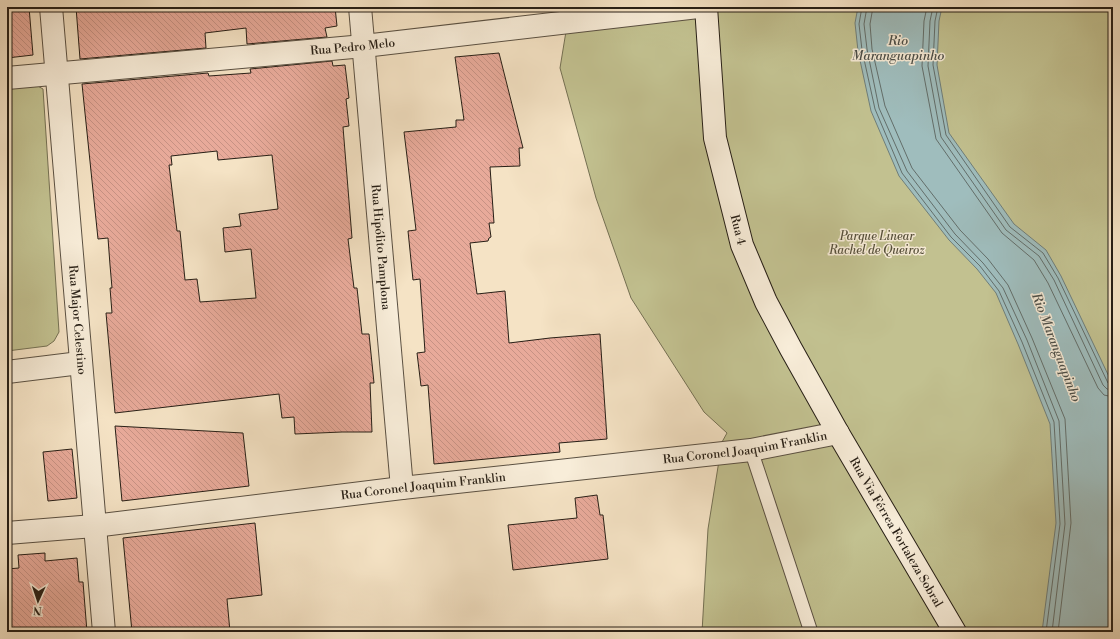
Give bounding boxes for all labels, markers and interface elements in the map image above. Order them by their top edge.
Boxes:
water label: Rio Maranguapinho [852,33,944,64]
street label: Rua Pedro Melo [310,35,396,59]
street label: Rua Hipólito Pamplona [367,184,394,312]
street label: Rua 4 [727,213,749,247]
park label: Parque Linear Rachel de Queiroz [828,229,925,258]
street label: Rua Major Celestino [65,264,89,376]
water label: Rio Maranguapinho [1028,290,1084,404]
street label: Rua Coronel Joaquim Franklin [662,428,828,468]
street label: Rua Via Férrea Fortaleza Sobral [846,455,946,611]
street label: Rua Coronel Joaquim Franklin [340,470,507,503]
north arrow [18,581,58,621]
text: N [33,603,42,617]

